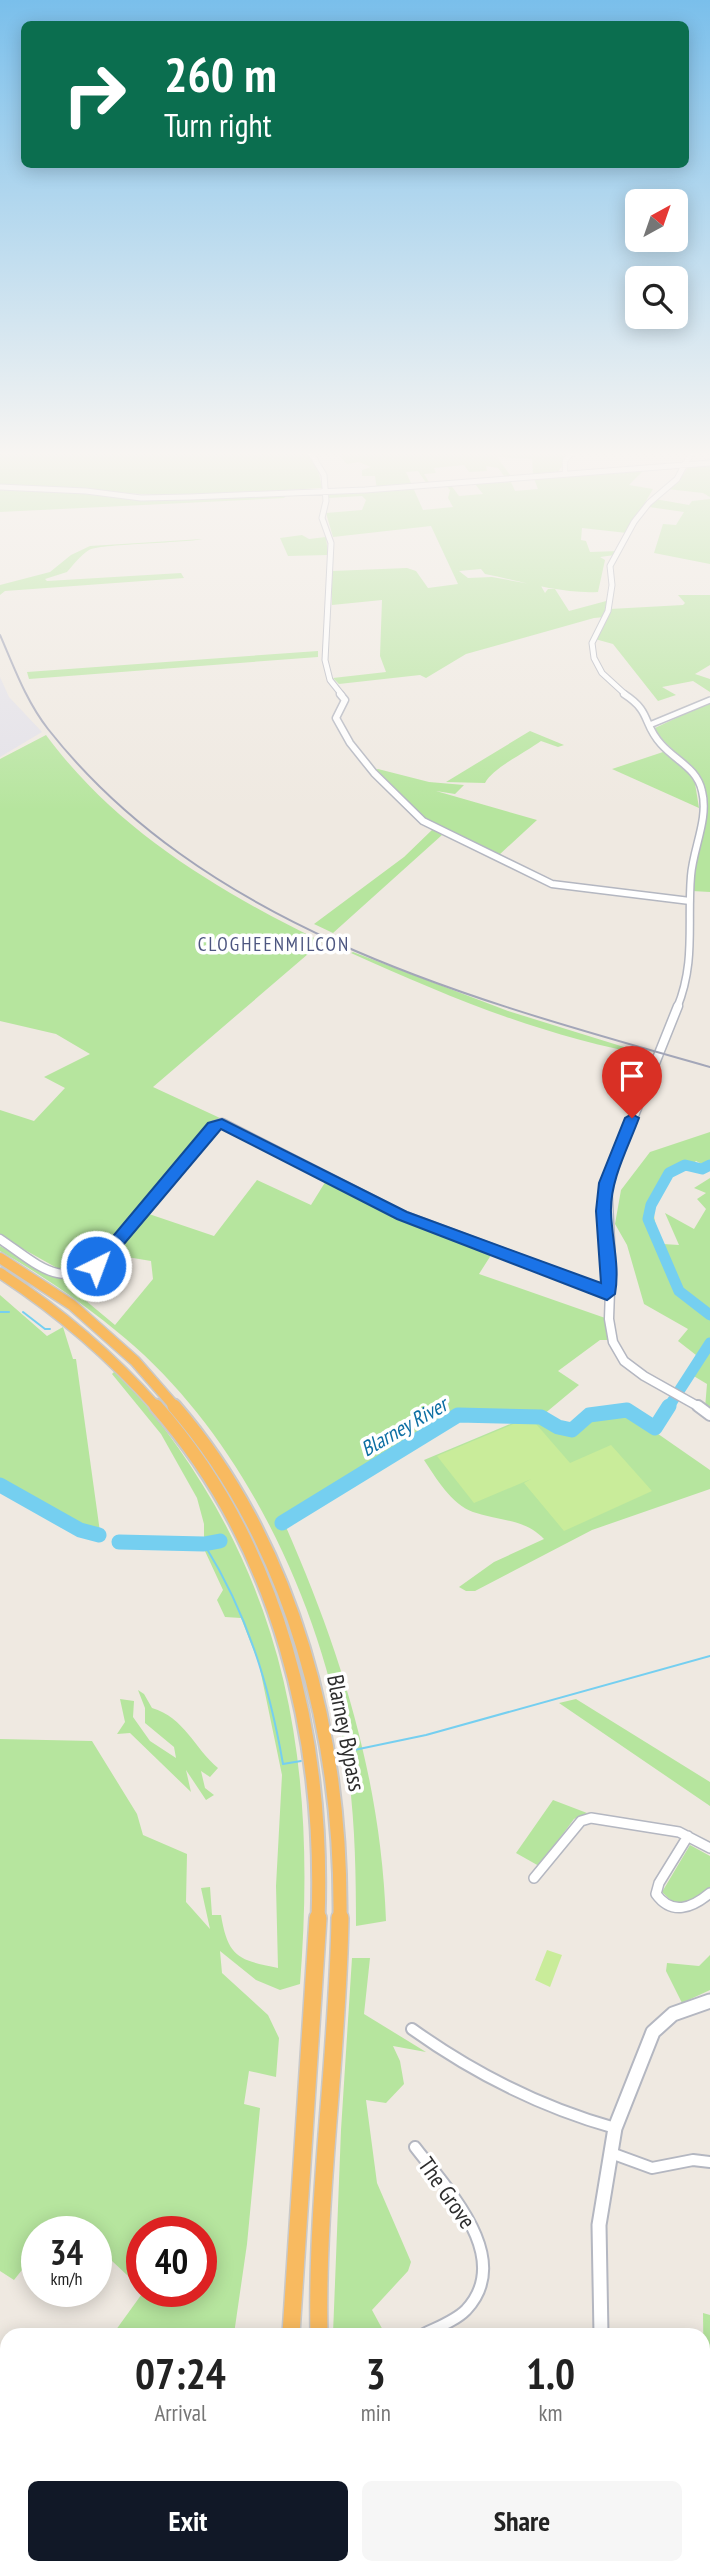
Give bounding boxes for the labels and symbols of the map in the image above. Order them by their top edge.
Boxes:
north arrow [625,189,688,252]
district label: CLOGHEENMILCON [198,932,350,956]
pin [602,1046,662,1118]
position arrow [59,1229,133,1303]
water label: Blarney River [356,1389,455,1462]
street label: Blarney Bypass [321,1672,372,1794]
street label: The Grove [412,2151,482,2234]
speed limit sign: 40 [126,2216,217,2307]

